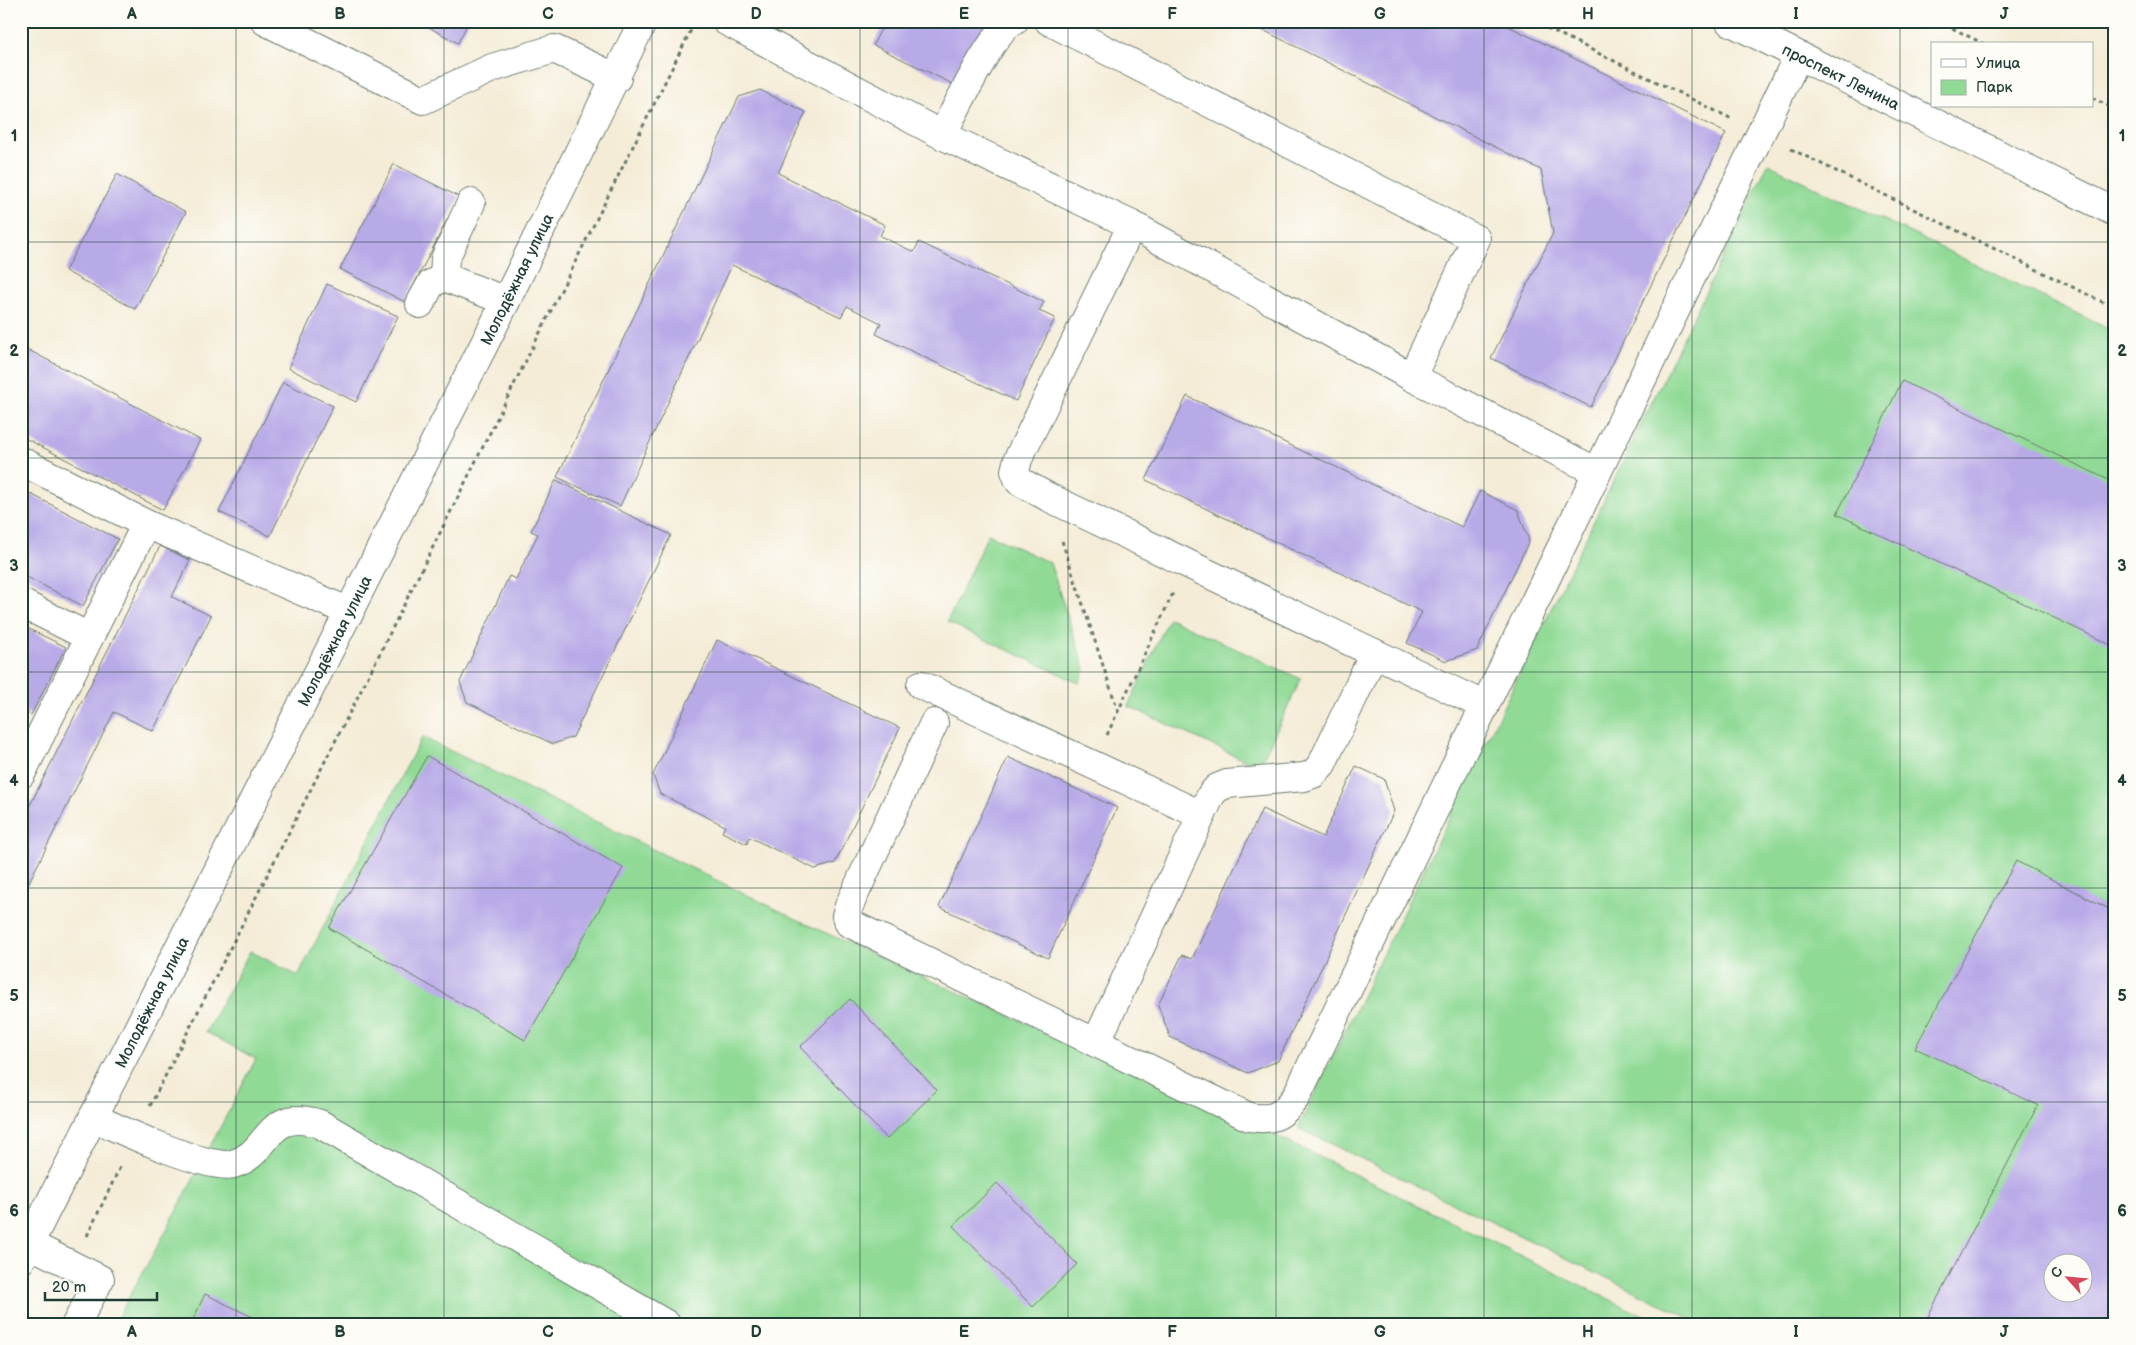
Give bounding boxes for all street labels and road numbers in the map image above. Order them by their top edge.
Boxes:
street label: проспект Ленина [1779,41,1903,115]
street label: Молодёжная улица [477,210,559,349]
street label: Молодёжная улица [294,572,377,710]
street label: Молодёжная улица [112,934,194,1071]

